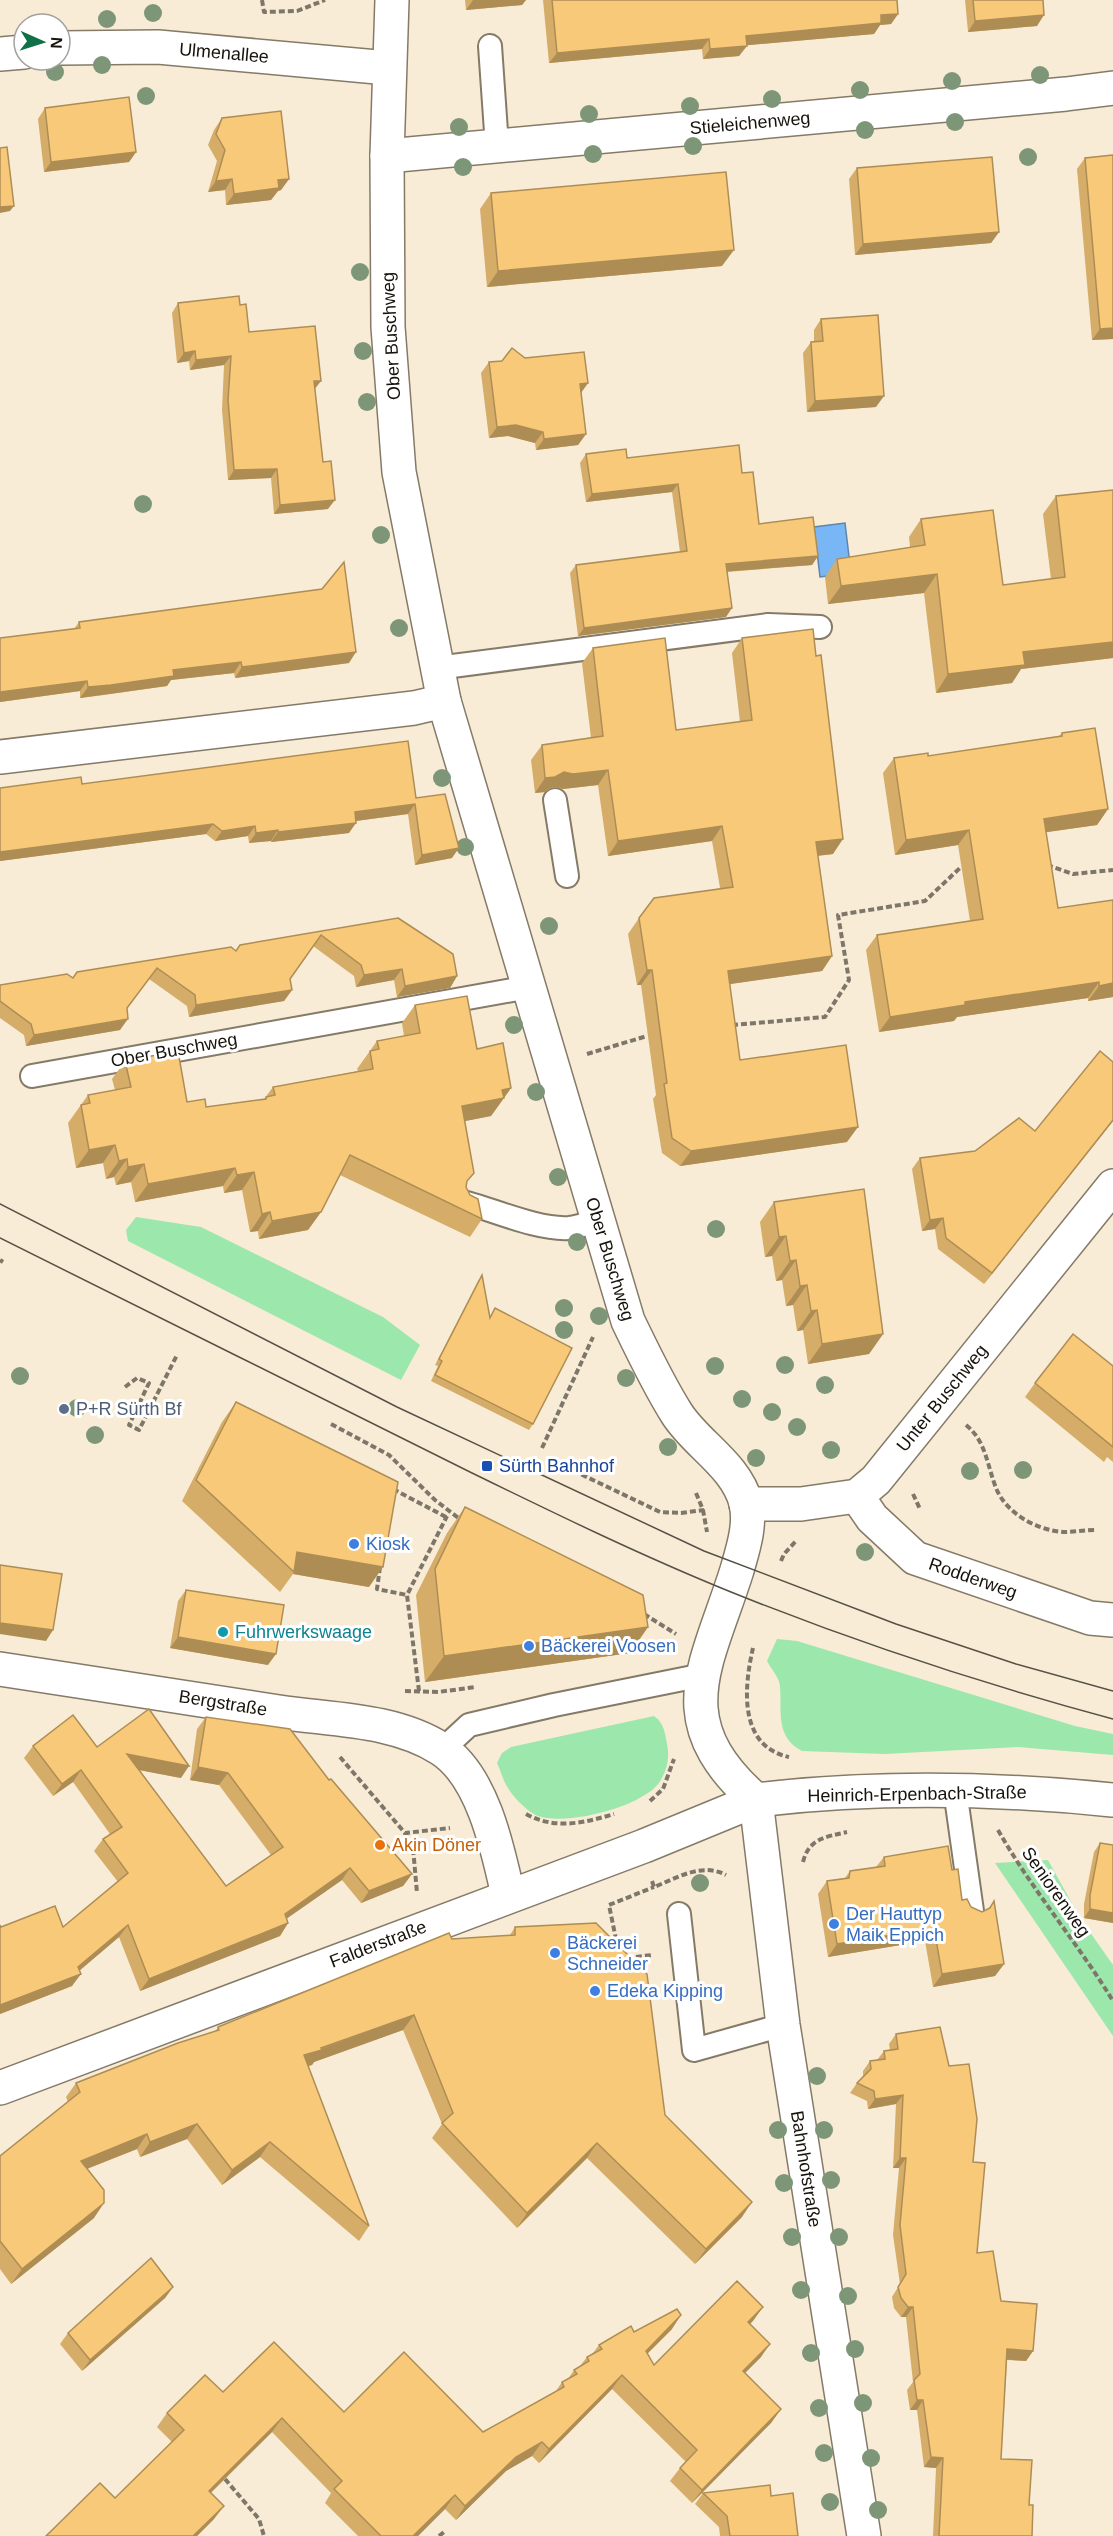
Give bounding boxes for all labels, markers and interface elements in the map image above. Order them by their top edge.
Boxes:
north arrow [12,12,72,72]
text: N [48,37,65,49]
street label: Ulmenallee [178,39,270,67]
street label: Stieleichenweg [689,108,811,138]
street label: Ober Buschweg [378,272,404,400]
street label: Ober Buschweg [109,1029,239,1071]
street label: Ober Buschweg [582,1195,638,1323]
street label: Unter Buschweg [893,1340,991,1456]
place label: P+R Sürth Bf [76,1399,183,1419]
marker: P+R Sürth Bf [57,1402,71,1416]
place label: Sürth Bahnhof [499,1456,615,1476]
marker: Sürth Bahnhof [480,1459,494,1473]
place label: Kiosk [366,1534,411,1554]
marker: Kiosk [347,1537,361,1551]
street label: Rodderweg [926,1554,1020,1602]
place label: Fuhrwerkswaage [235,1622,372,1642]
marker: Fuhrwerkswaage [216,1625,230,1639]
place label: Bäckerei Voosen [541,1636,676,1656]
marker: Bäckerei Voosen [522,1639,536,1653]
street label: Bergstraße [177,1686,269,1720]
street label: Heinrich-Erpenbach-Straße [807,1782,1027,1806]
place label: Akin Döner [392,1835,481,1855]
marker: Akin Döner [373,1838,387,1852]
street label: Seniorenweg [1018,1843,1094,1941]
place label: Der Hauttyp Maik Eppich [846,1904,944,1945]
street label: Falderstraße [327,1916,429,1972]
marker: Der Hauttyp Maik Eppich [827,1917,841,1931]
place label: Bäckerei Schneider [567,1933,648,1974]
marker: Bäckerei Schneider [548,1946,562,1960]
place label: Edeka Kipping [607,1981,723,2001]
marker: Edeka Kipping [588,1984,602,1998]
street label: Bahnhofstraße [787,2109,825,2229]

